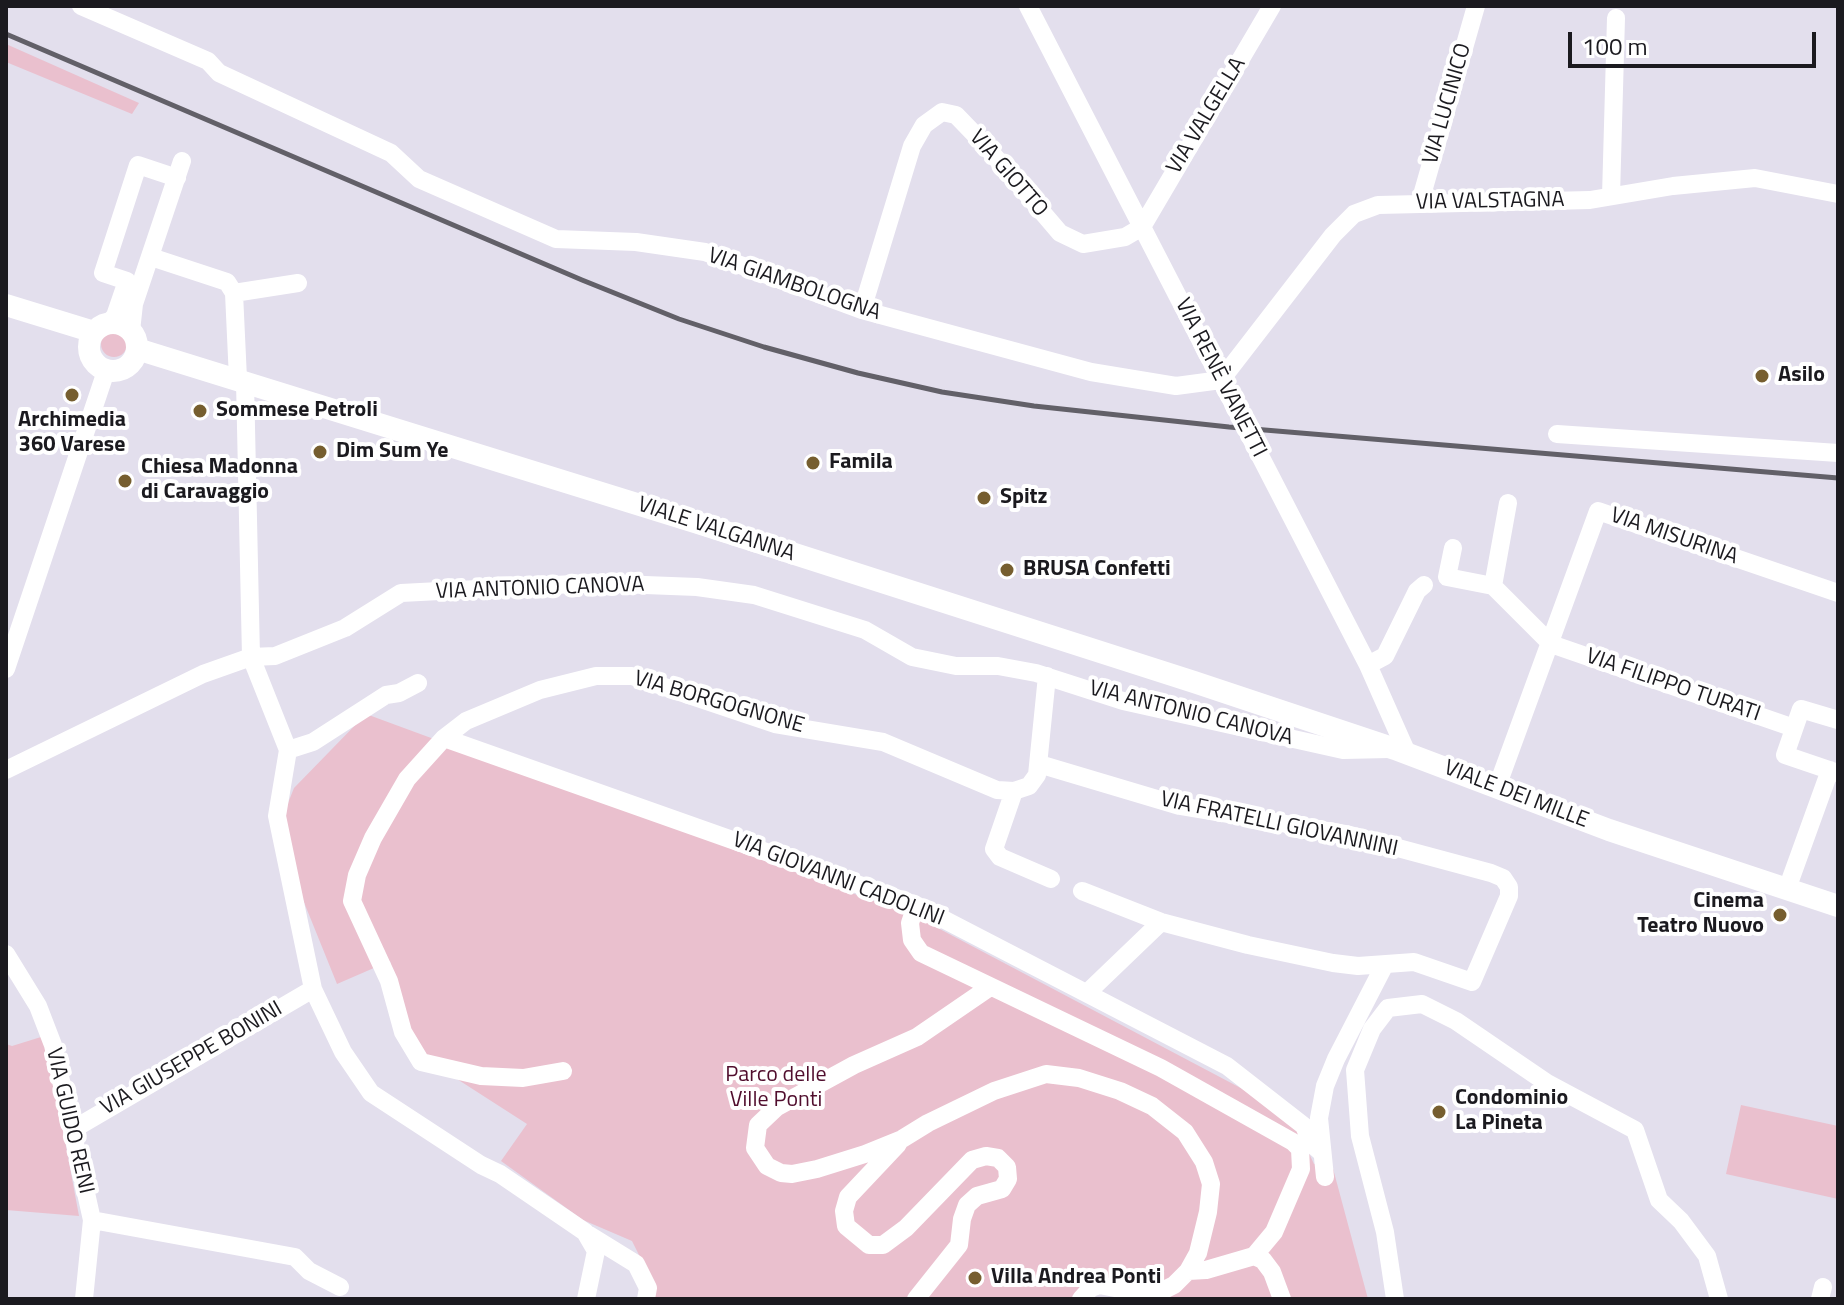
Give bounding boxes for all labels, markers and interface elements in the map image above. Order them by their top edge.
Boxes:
scale bar [1572,16,1820,66]
text: 100 m [1582,28,1648,64]
street label: VIA LUCINICO [1418,41,1478,167]
street label: VIA VALGELLA [1162,53,1252,179]
street label: VIA GIOTTO [963,125,1053,223]
street label: VIA VALSTAGNA [1415,188,1565,216]
street label: VIA GIAMBOLOGNA [704,243,884,327]
street label: VIA RENÈ VANETTI [1169,294,1271,462]
place label: Asilo [1778,363,1825,389]
marker: Asilo [1753,367,1771,385]
marker: Archimedia 360 Varese [63,386,81,404]
place label: Sommese Petroli [216,398,378,424]
marker: Sommese Petroli [191,402,209,420]
place label: Archimedia 360 Varese [18,408,126,460]
place label: Dim Sum Ye [336,439,448,465]
marker: Dim Sum Ye [311,443,329,461]
place label: Famila [829,450,893,476]
marker: Famila [804,454,822,472]
place label: Chiesa Madonna di Caravaggio [141,455,298,506]
marker: Chiesa Madonna di Caravaggio [116,472,134,490]
place label: Spitz [1000,485,1048,511]
marker: Spitz [975,489,993,507]
street label: VIALE VALGANNA [634,492,798,568]
street label: VIA MISURINA [1607,503,1741,571]
place label: BRUSA Confetti [1023,557,1171,583]
marker: BRUSA Confetti [998,561,1016,579]
street label: VIA ANTONIO CANOVA [435,572,645,606]
street label: VIA FILIPPO TURATI [1582,644,1764,728]
street label: VIA BORGOGNONE [631,666,807,740]
street label: VIA ANTONIO CANOVA [1086,676,1296,752]
street label: VIALE DEI MILLE [1440,755,1592,835]
street label: VIA FRATELLI GIOVANNINI [1158,787,1400,863]
street label: VIA GIOVANNI CADOLINI [728,827,948,933]
place label: Cinema Teatro Nuovo [1637,889,1764,940]
marker: Cinema Teatro Nuovo [1771,906,1789,924]
street label: VIA GIUSEPPE BONINI [97,996,287,1122]
street label: VIA GUIDO RENI [39,1046,99,1196]
park label: Parco delle Ville Ponti [725,1063,827,1114]
place label: Condominio La Pineta [1455,1086,1568,1138]
marker: Condominio La Pineta [1430,1103,1448,1121]
place label: Villa Andrea Ponti [991,1265,1161,1291]
marker: Villa Andrea Ponti [966,1269,984,1287]

